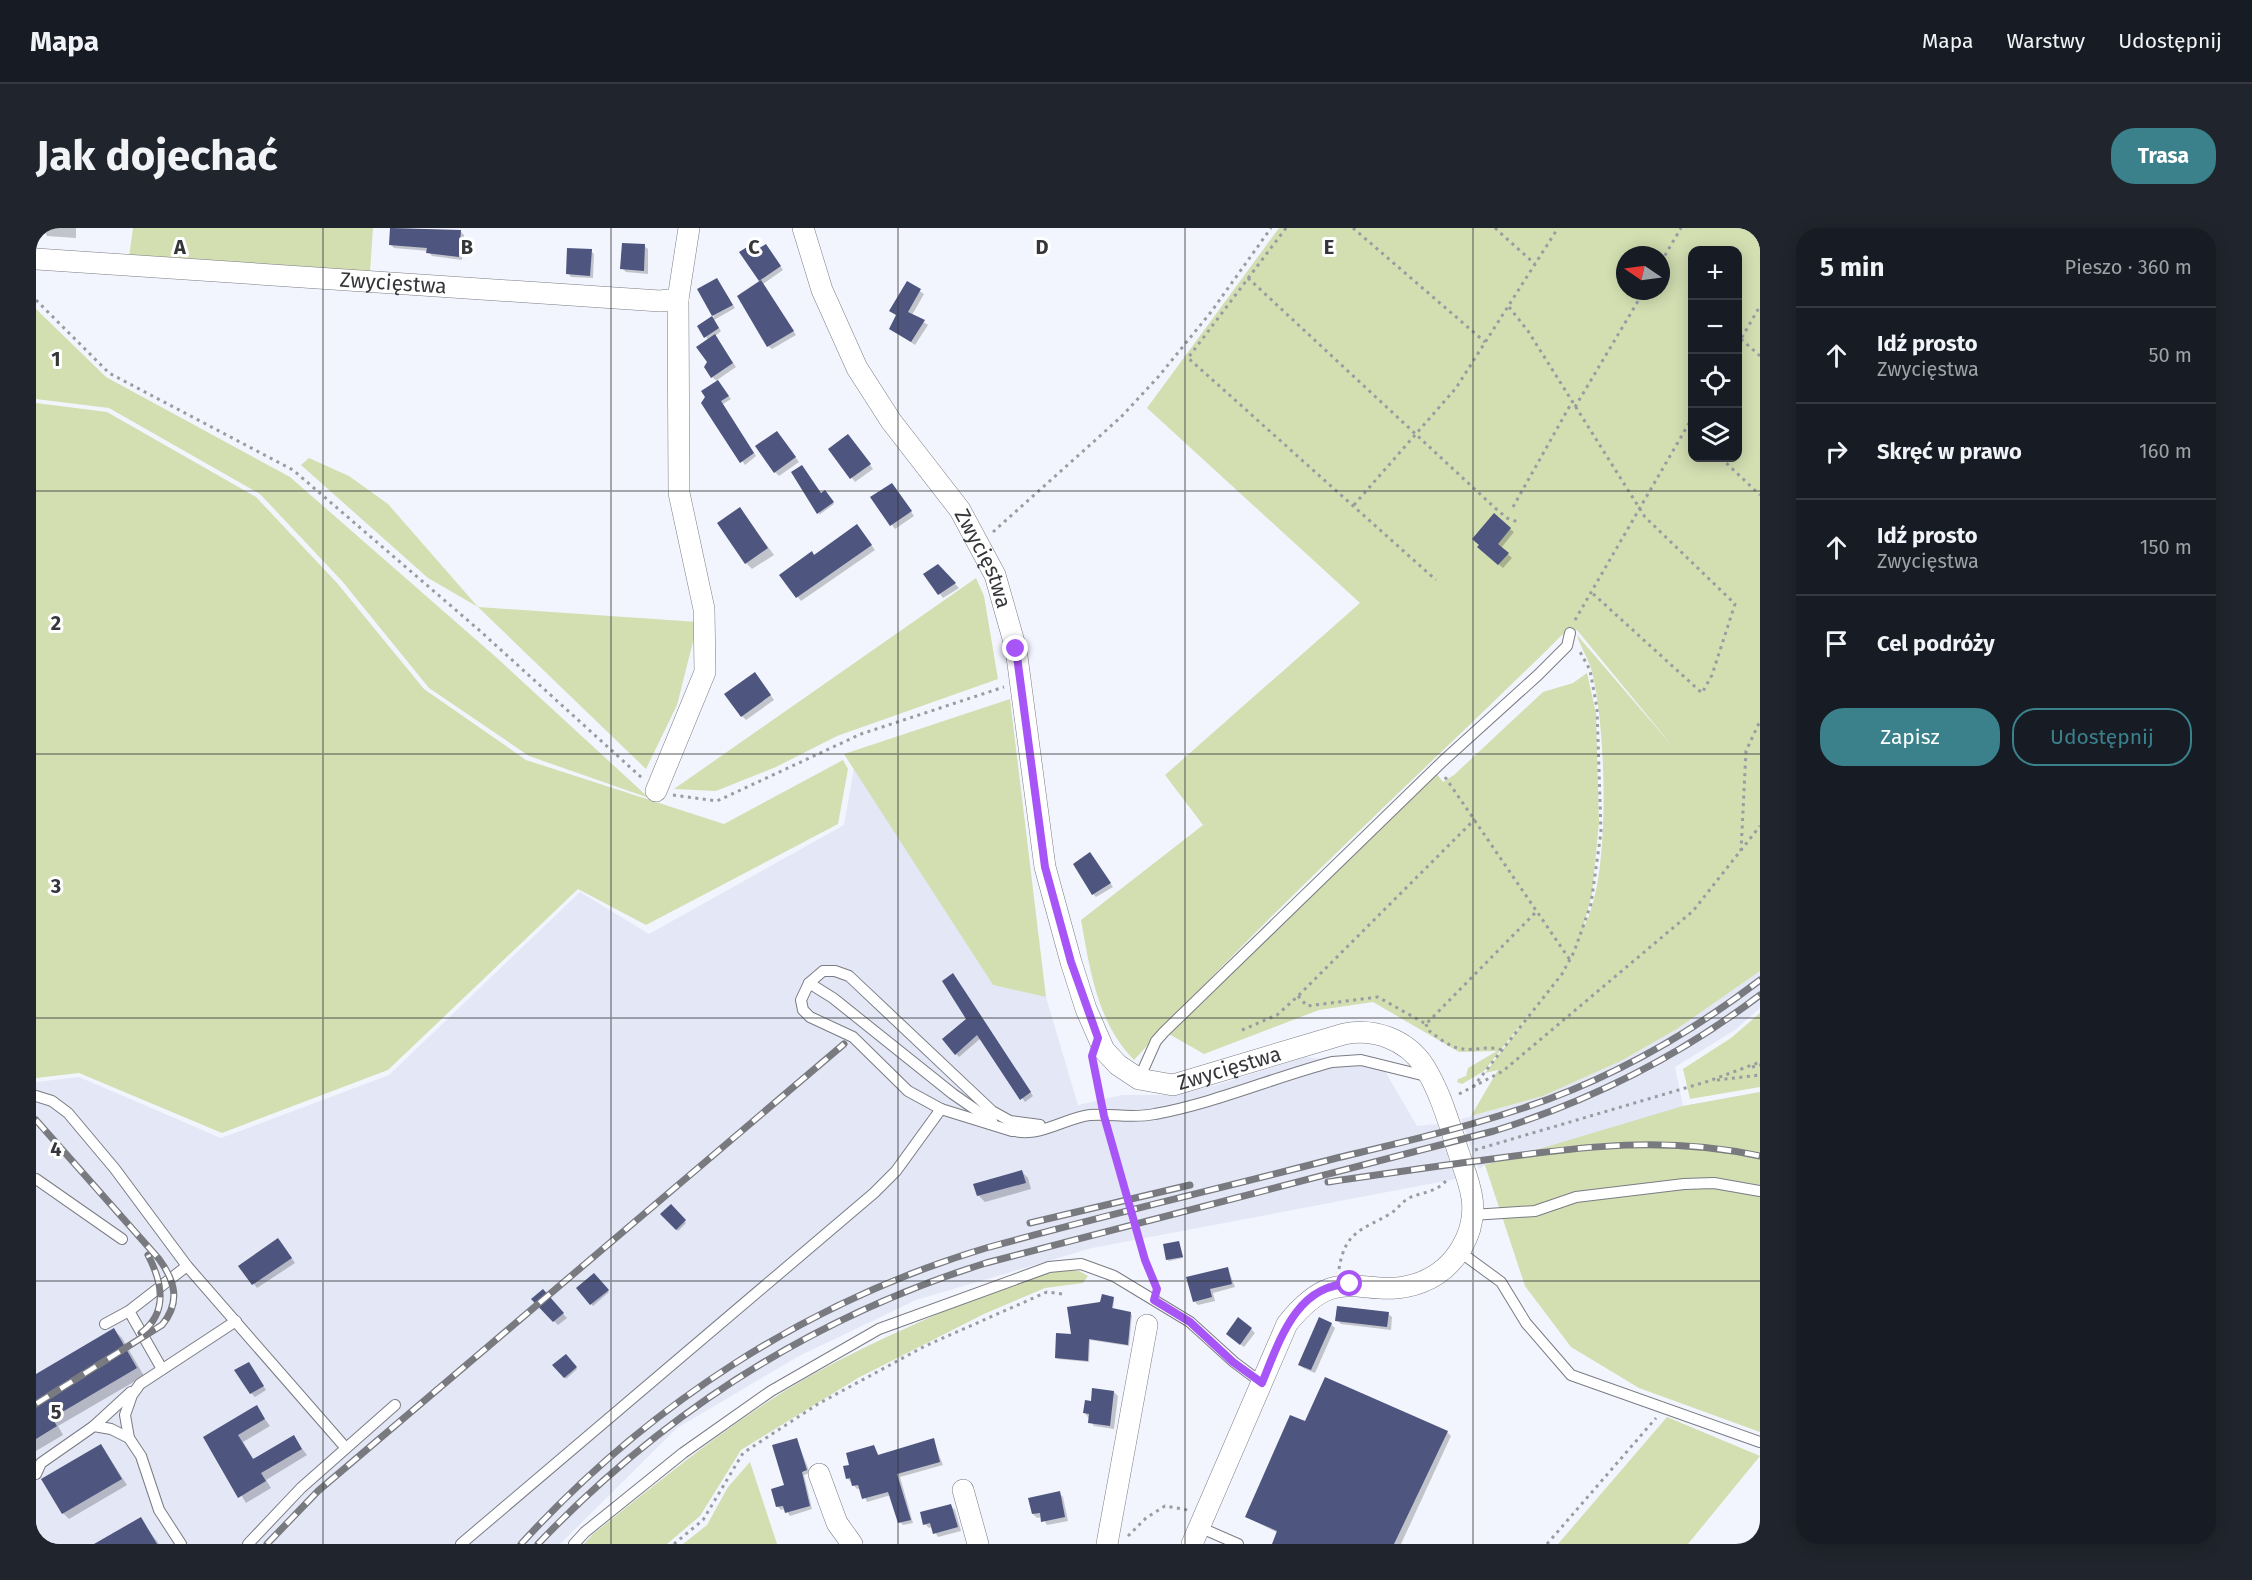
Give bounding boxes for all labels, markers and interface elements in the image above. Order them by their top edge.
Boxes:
text: Mapa [30,25,99,58]
text: Mapa [1922,28,1973,54]
text: Warstwy [2006,28,2085,54]
text: Udostępnij [2118,28,2222,54]
button: Trasa [2111,128,2216,184]
text: Jak dojechać [36,131,278,181]
text: A [173,235,187,259]
text: B [461,235,473,259]
text: C [748,235,760,259]
text: D [1035,235,1049,259]
text: E [1324,235,1334,259]
north arrow [1616,246,1670,300]
map controls [1688,246,1742,462]
button: + [1688,246,1742,300]
text: 5 min [1820,252,1884,283]
text: Pieszo · 360 m [2065,255,2192,279]
street label: Zwycięstwa [339,266,448,300]
button: − [1688,300,1742,354]
text: Idź prosto [1877,330,1978,357]
icon: ahead [1820,339,1853,372]
text: 50 m [2148,343,2192,367]
text: 1 [51,347,61,371]
button: locate [1688,354,1742,408]
text: Zwycięstwa [1877,357,1979,381]
button: layers [1688,408,1742,462]
icon: right [1820,435,1853,468]
text: Skręć w prawo [1877,438,2022,465]
text: 160 m [2139,439,2192,463]
street label: Zwycięstwa [949,504,1017,611]
text: Idź prosto [1877,522,1978,549]
icon: ahead [1820,531,1853,564]
text: 150 m [2140,535,2192,559]
text: Zwycięstwa [1877,549,1979,573]
text: 2 [51,611,61,635]
icon: arrive [1820,627,1853,660]
text: Cel podróży [1877,630,1995,657]
route end [1002,635,1028,661]
button: Zapisz [1820,708,2000,766]
button: Udostępnij [2012,708,2192,766]
text: 3 [50,874,61,898]
street label: Zwycięstwa [1174,1041,1284,1096]
text: 4 [50,1137,62,1161]
route start [1336,1270,1362,1296]
text: 5 [51,1400,62,1424]

